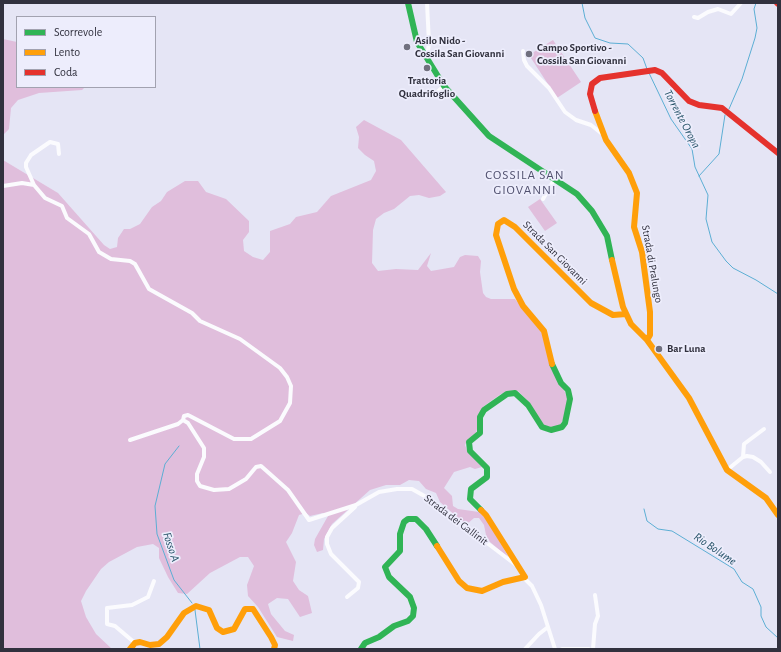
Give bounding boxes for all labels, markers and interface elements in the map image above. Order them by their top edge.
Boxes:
legend [16,16,156,88]
text: Scorrevole [54,26,102,38]
place label: Asilo Nido - Cossila San Giovanni [415,34,504,60]
place label: Campo Sportivo - Cossila San Giovanni [537,41,626,67]
marker: Asilo Nido - Cossila San Giovanni [402,42,412,52]
text: Lento [54,46,80,58]
marker: Campo Sportivo - Cossila San Giovanni [524,49,534,59]
marker: Trattoria Quadrifoglio [422,63,432,73]
text: Coda [54,66,78,78]
place label: Trattoria Quadrifoglio [399,74,455,100]
water label: Torrente Oropa [661,87,703,151]
district label: COSSILA SAN GIOVANNI [485,167,565,198]
street label: Strada San Giovanni [520,218,590,288]
street label: Strada di Pralungo [639,224,665,304]
place label: Bar Luna [667,342,706,356]
marker: Bar Luna [654,344,664,354]
street label: Strada dei Gallinit [421,492,491,548]
water label: Fosso A [159,530,183,564]
water label: Rio Bolume [691,530,739,568]

